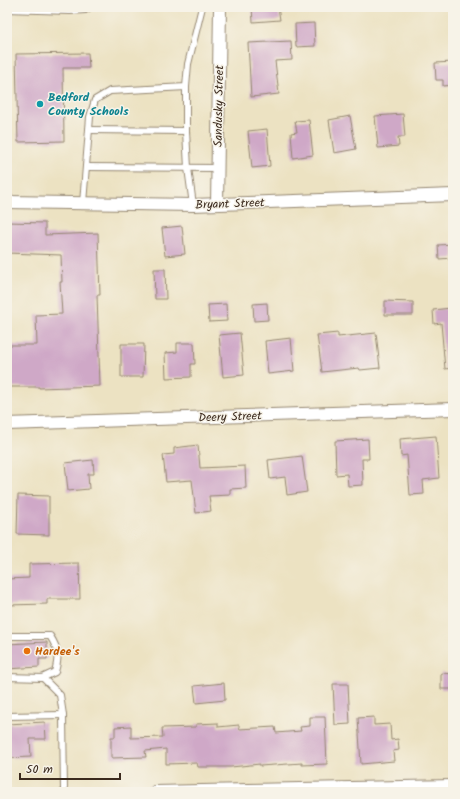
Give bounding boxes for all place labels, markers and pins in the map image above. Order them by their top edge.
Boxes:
place label: Bedford County Schools [48,88,129,121]
marker: Bedford County Schools [35,99,45,109]
place label: Hardee's [35,642,80,661]
marker: Hardee's [22,646,32,656]

